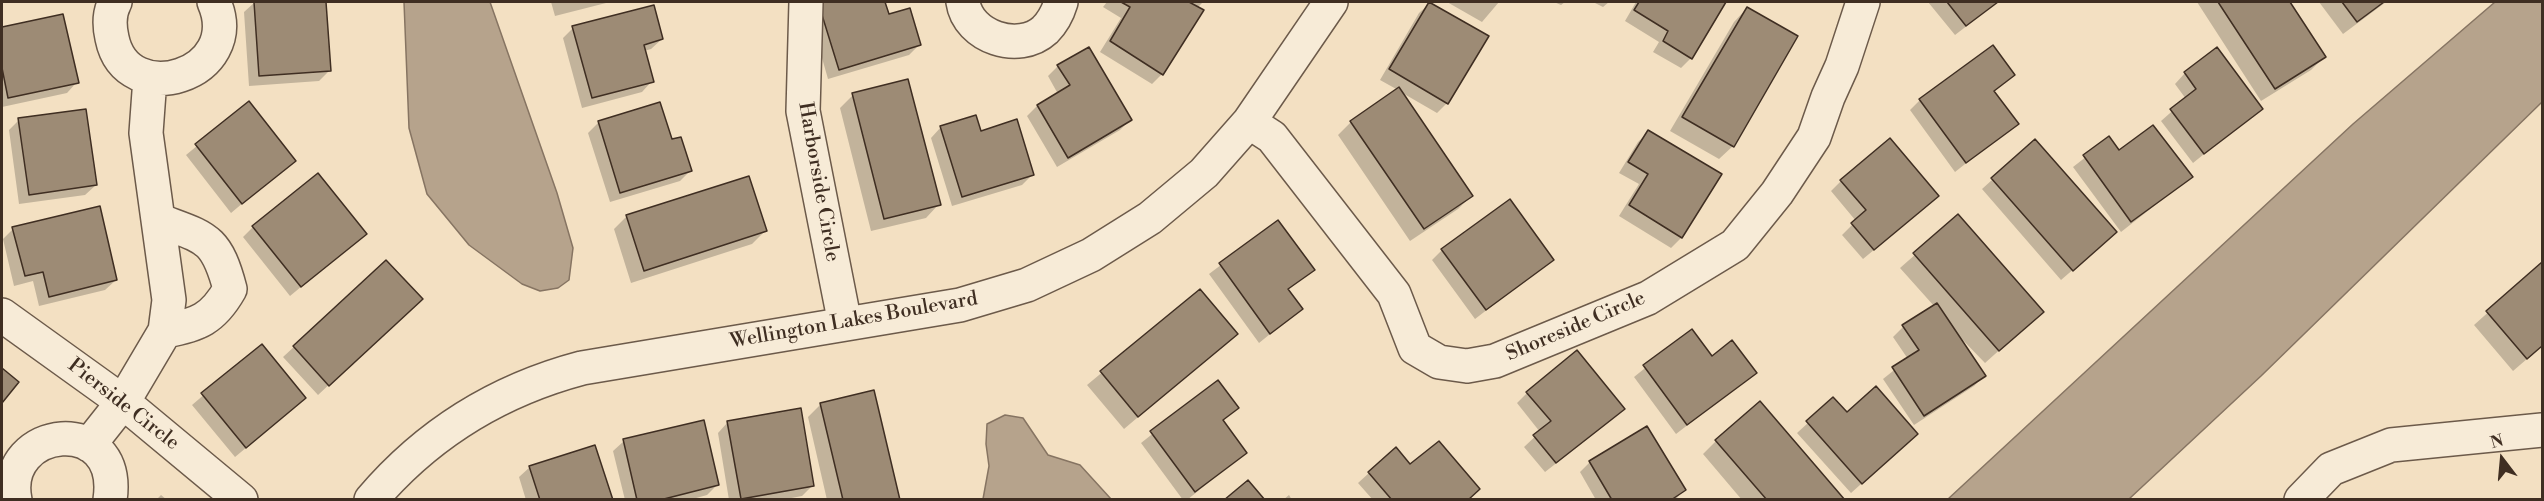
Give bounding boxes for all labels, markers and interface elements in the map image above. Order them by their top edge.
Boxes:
street label: Harborside Circle [792,100,844,264]
street label: Wellington Lakes Boulevard [728,287,980,355]
street label: Shoreside Circle [1503,287,1649,367]
street label: Pierside Circle [63,354,183,456]
north arrow [2472,429,2532,489]
text: N [2488,430,2506,453]

